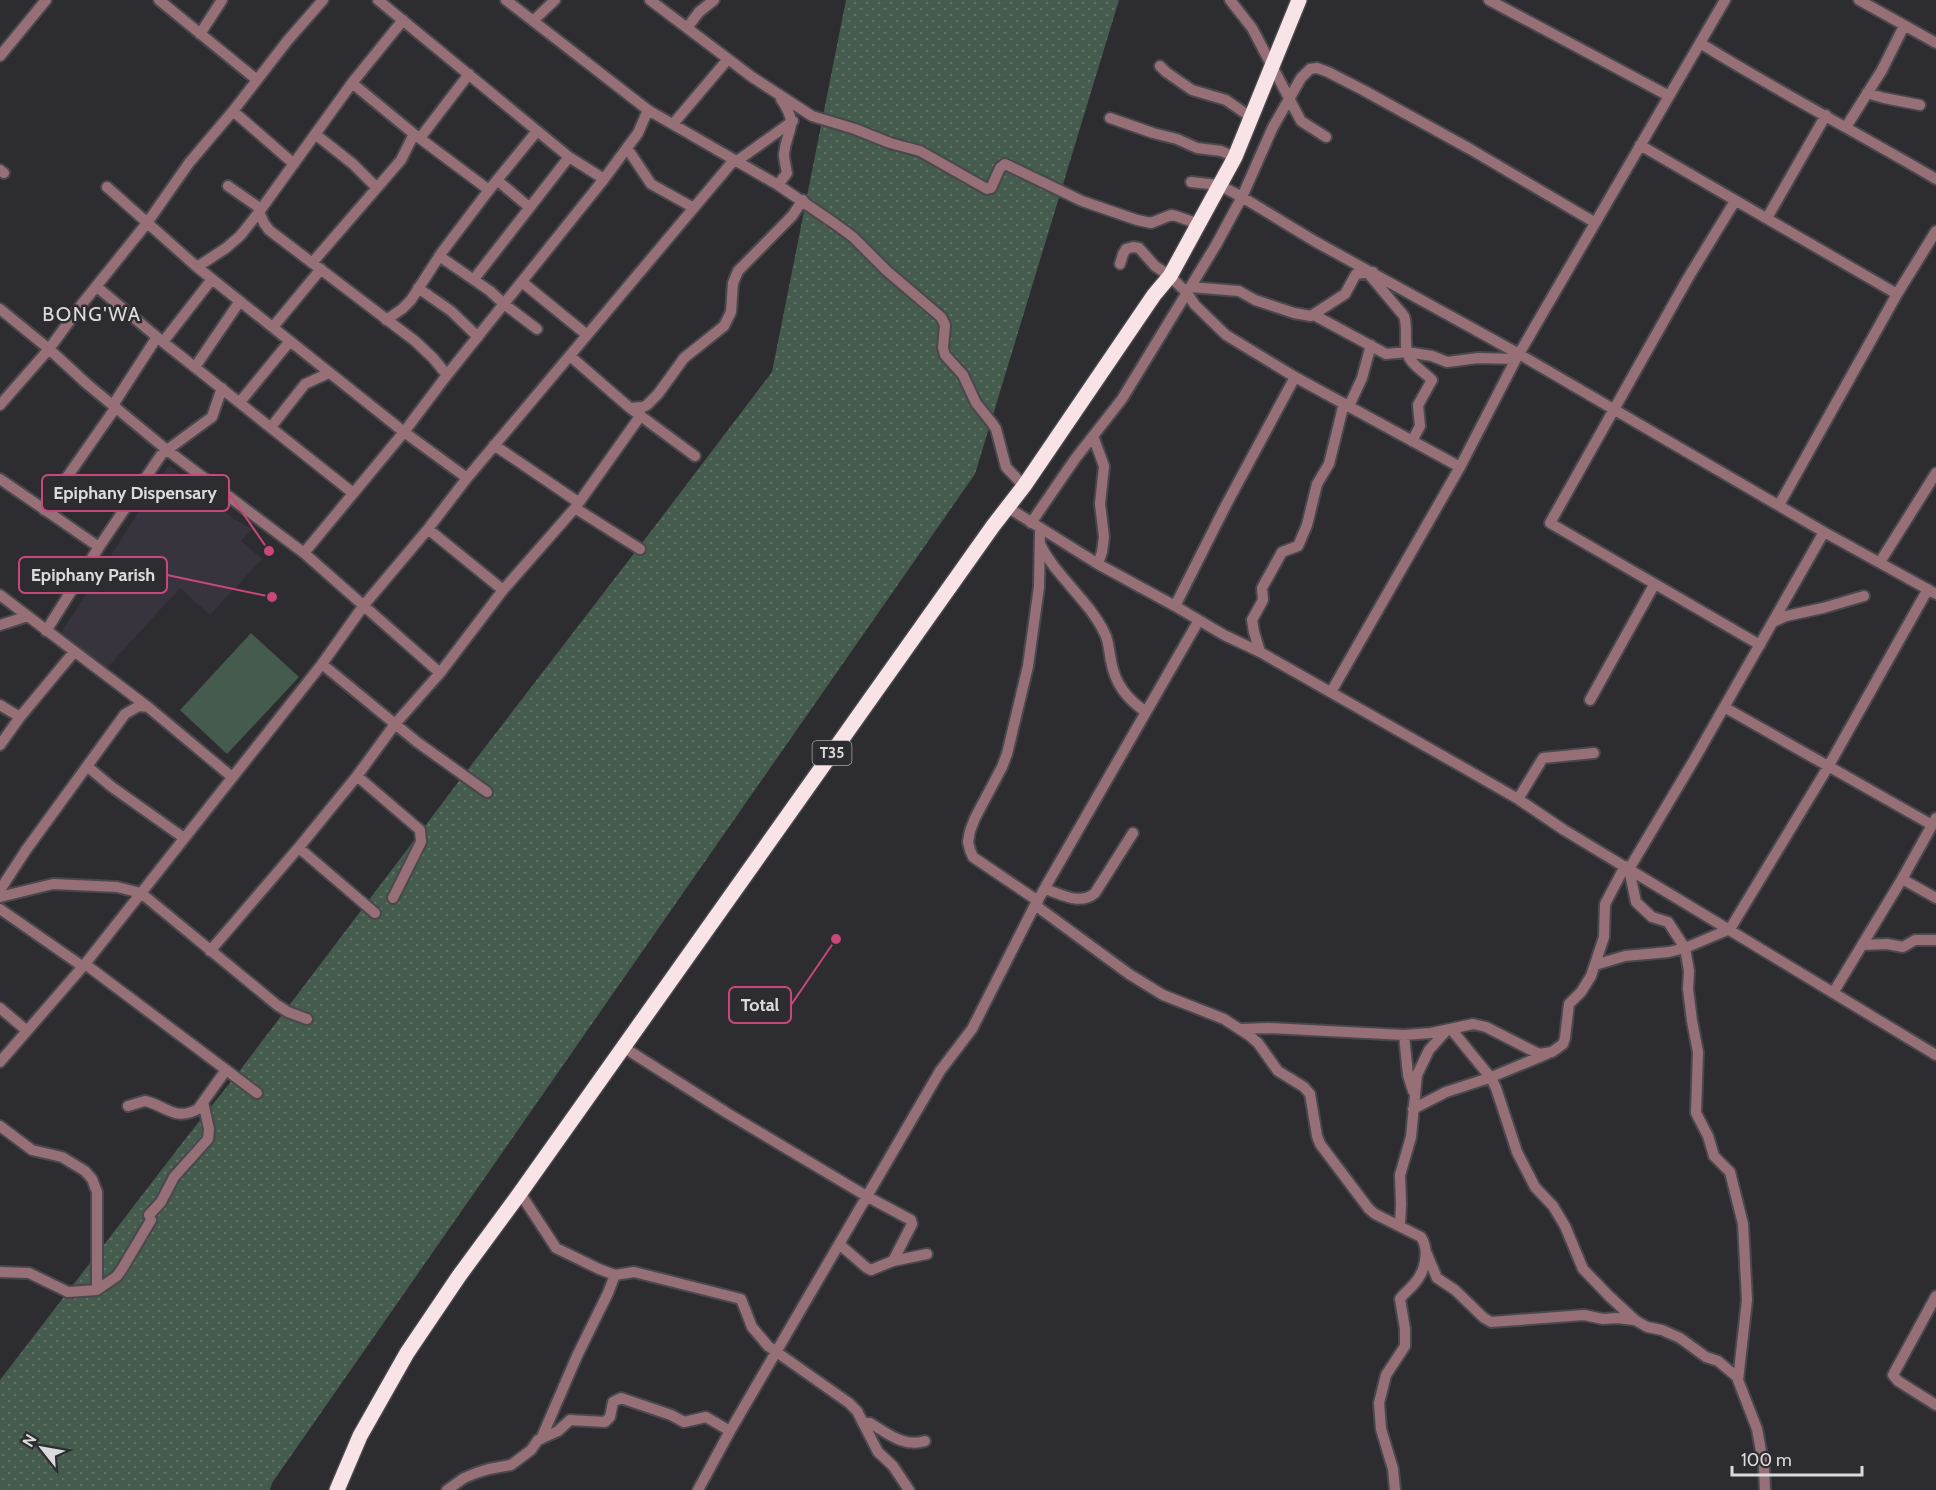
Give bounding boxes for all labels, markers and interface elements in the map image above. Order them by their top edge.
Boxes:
district label: BONG'WA [42,302,142,326]
callout: Epiphany Dispensary [42,475,229,511]
text: Epiphany Dispensary [53,482,217,504]
callout: Epiphany Parish [19,557,167,593]
text: Epiphany Parish [31,564,155,586]
road number: T35 [812,741,852,765]
callout: Total [729,987,791,1023]
text: Total [741,994,780,1016]
north arrow [12,1418,72,1478]
text: N [19,1431,41,1450]
scale bar [1732,1439,1862,1477]
text: 100 m [1741,1449,1792,1471]

